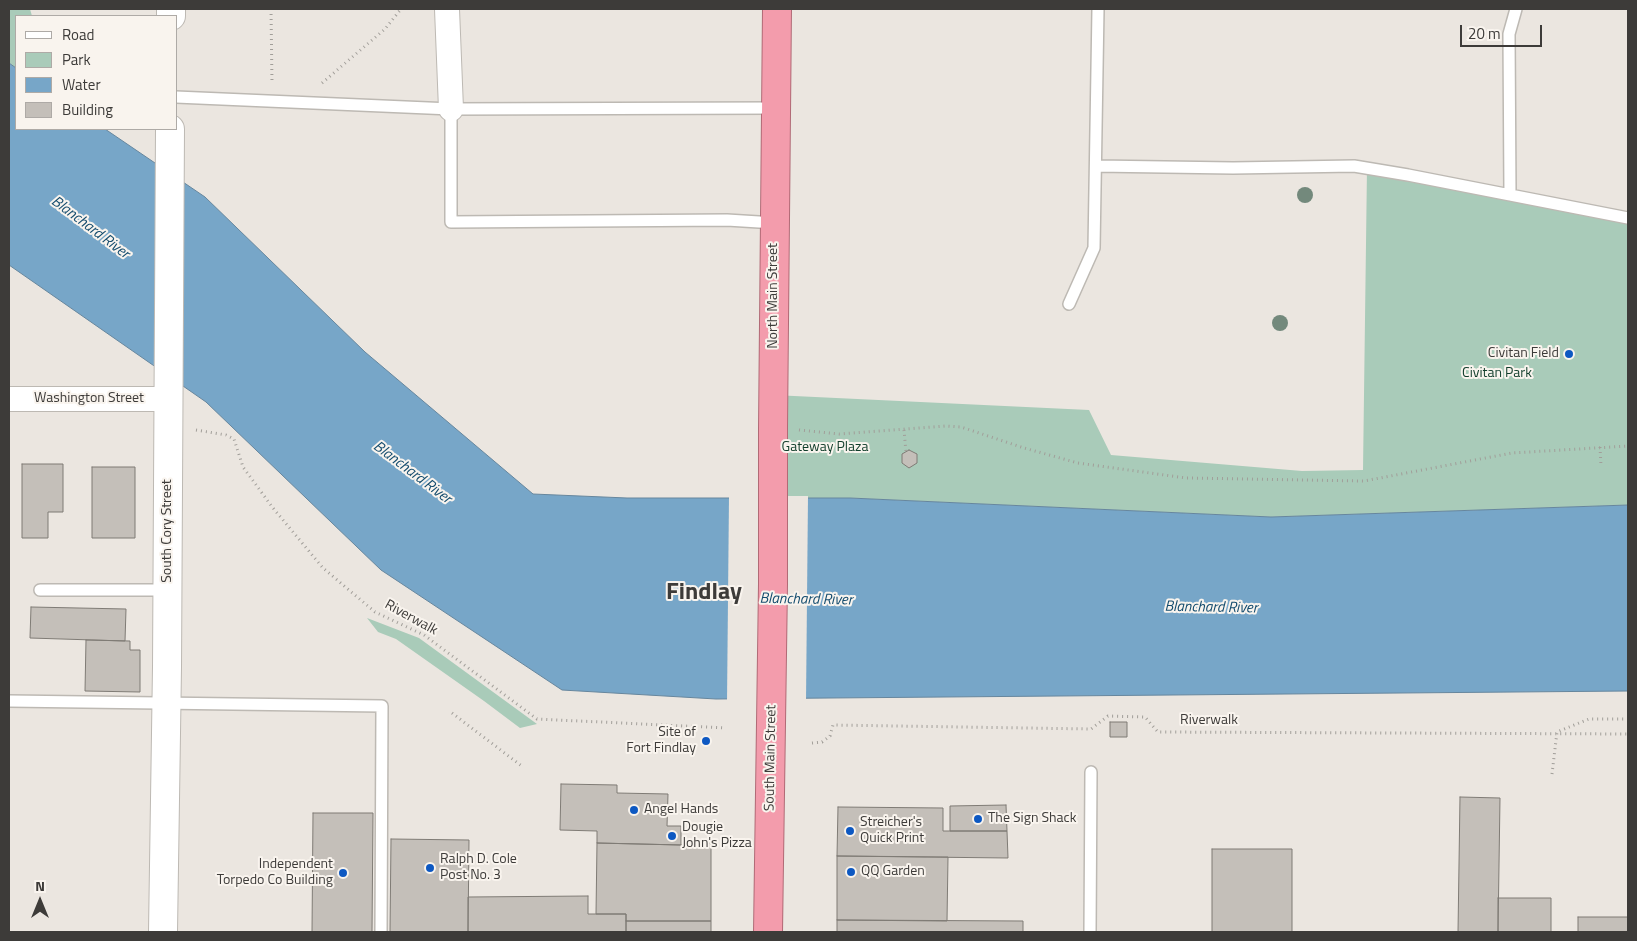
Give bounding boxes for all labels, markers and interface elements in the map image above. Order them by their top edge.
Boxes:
legend [15,15,178,130]
scale bar [1462,15,1544,47]
text: 20 m [1468,22,1501,45]
text: Road [62,23,94,46]
text: Park [62,48,91,71]
text: Water [62,73,101,96]
text: Building [62,98,113,121]
water label: Blanchard River [47,193,133,263]
street label: North Main Street [766,243,782,349]
place label: Civitan Field [1488,346,1559,362]
marker: Civitan Field [1563,348,1575,360]
park label: Civitan Park [1462,366,1532,382]
street label: Washington Street [34,391,144,407]
water label: Blanchard River [369,438,455,508]
park label: Gateway Plaza [782,440,868,456]
street label: South Cory Street [160,479,176,583]
district label: Findlay [666,579,742,607]
water label: Blanchard River [759,590,853,610]
street label: Riverwalk [382,597,440,639]
water label: Blanchard River [1164,598,1258,618]
street label: South Main Street [762,705,780,811]
street label: Riverwalk [1180,713,1238,729]
place label: Site of Fort Findlay [626,725,696,758]
marker: Site of Fort Findlay [700,735,712,747]
place label: Angel Hands [644,802,718,818]
marker: Angel Hands [628,804,640,816]
place label: The Sign Shack [988,811,1076,827]
marker: The Sign Shack [972,813,984,825]
place label: Streicher's Quick Print [860,815,924,848]
place label: Dougie John's Pizza [682,820,752,852]
marker: Streicher's Quick Print [844,825,856,837]
marker: Dougie John's Pizza [666,830,678,842]
place label: Ralph D. Cole Post No. 3 [440,852,517,884]
place label: Independent Torpedo Co Building [217,857,333,890]
marker: Ralph D. Cole Post No. 3 [424,862,436,874]
place label: QQ Garden [861,864,925,880]
marker: QQ Garden [845,866,857,878]
marker: Independent Torpedo Co Building [337,867,349,879]
text: N [35,875,45,896]
north arrow [15,876,65,926]

